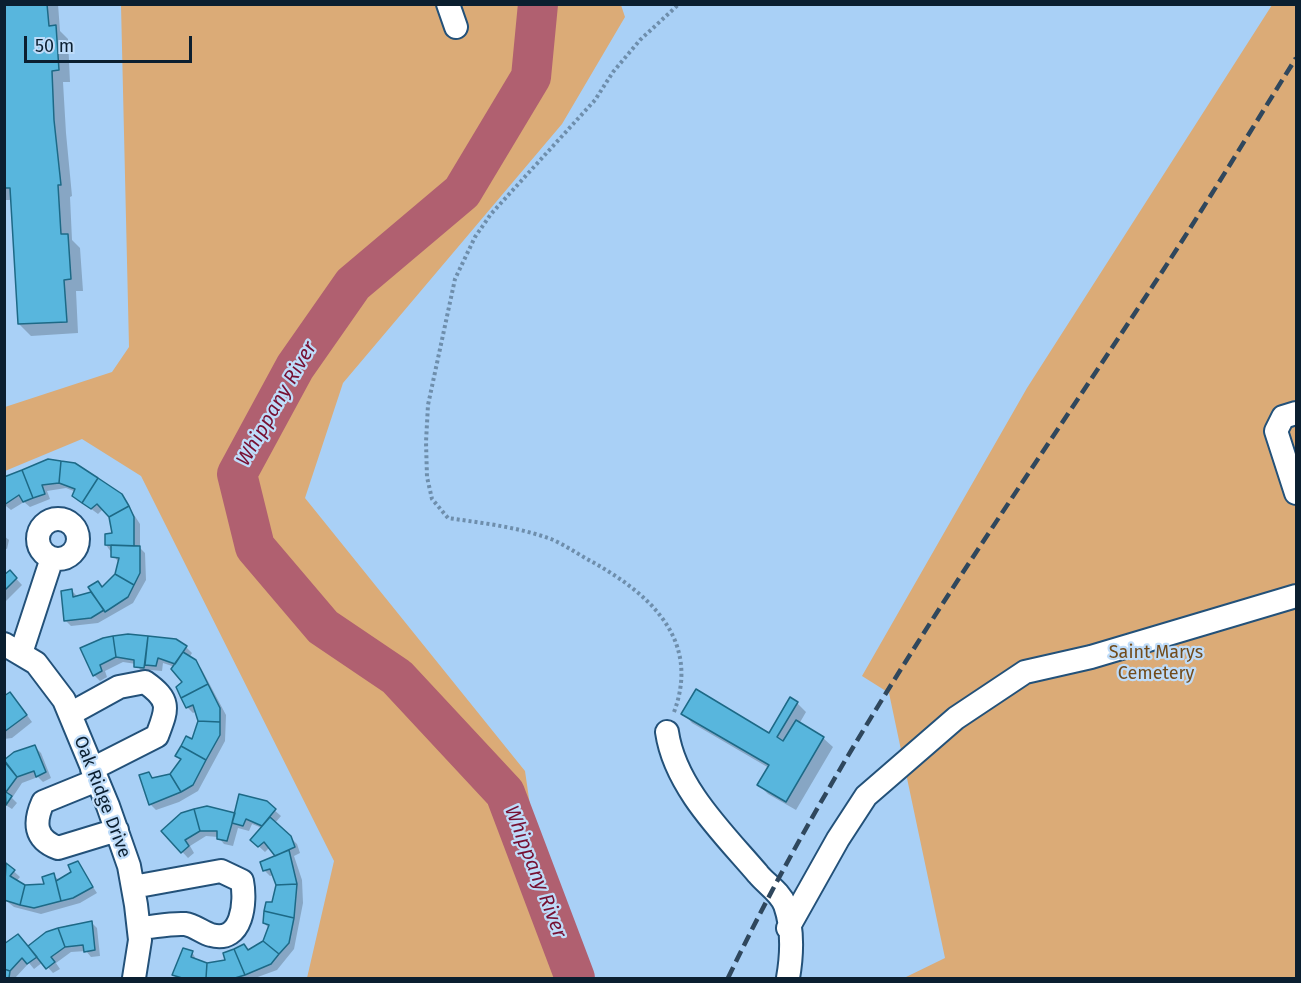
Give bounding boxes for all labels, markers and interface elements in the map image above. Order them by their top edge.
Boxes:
scale bar [27,24,195,62]
text: 50 m [35,35,74,57]
water label: Whippany River [232,338,322,470]
park label: Saint Marys Cemetery [1109,642,1203,684]
street label: Oak Ridge Drive [69,733,135,861]
water label: Whippany River [499,803,571,941]

